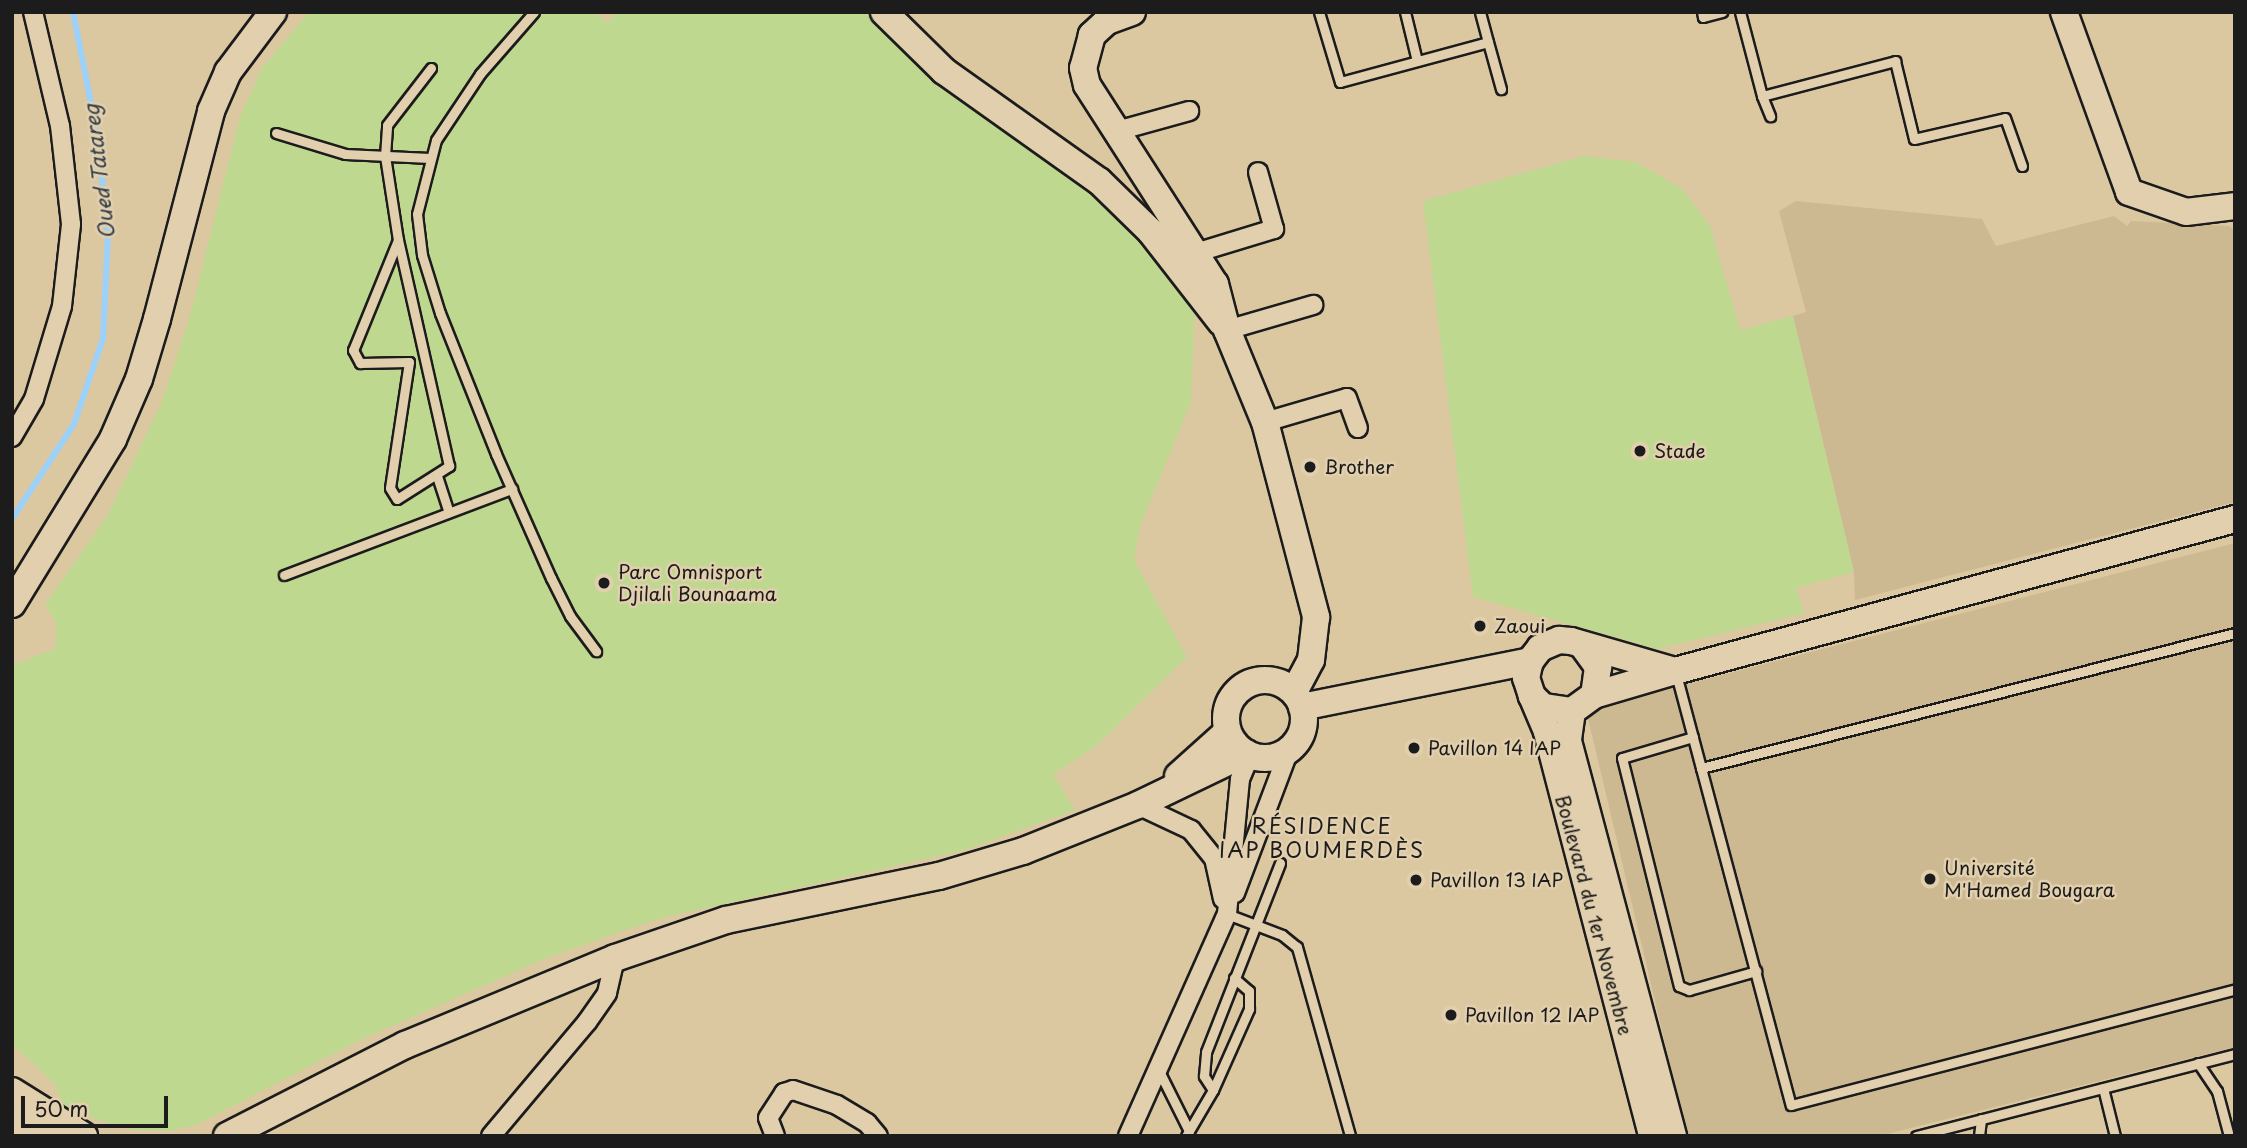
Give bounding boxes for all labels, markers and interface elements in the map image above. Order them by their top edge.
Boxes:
water label: Oued Tatareg [77,102,119,242]
place label: Stade [1654,440,1706,462]
marker: Stade [1632,443,1648,459]
place label: Brother [1324,456,1394,478]
marker: Brother [1302,459,1318,475]
place label: Parc Omnisport Djilali Bounaama [618,561,778,605]
marker: Parc Omnisport Djilali Bounaama [596,575,612,591]
place label: Zaoui [1494,615,1545,637]
marker: Zaoui [1472,618,1488,634]
place label: Pavillon 14 IAP [1428,737,1563,759]
marker: Pavillon 14 IAP [1406,740,1422,756]
street label: Boulevard du 1er Novembre [1551,791,1637,1039]
district label: RÉSIDENCE IAP BOUMERDÈS [1221,812,1423,862]
place label: Université M'Hamed Bougara [1944,857,2116,901]
place label: Pavillon 13 IAP [1430,869,1565,891]
marker: Université M'Hamed Bougara [1922,871,1938,887]
marker: Pavillon 13 IAP [1408,872,1424,888]
place label: Pavillon 12 IAP [1465,1004,1601,1026]
marker: Pavillon 12 IAP [1443,1007,1459,1023]
scale bar [24,1082,172,1126]
text: 50 m [34,1092,88,1124]

